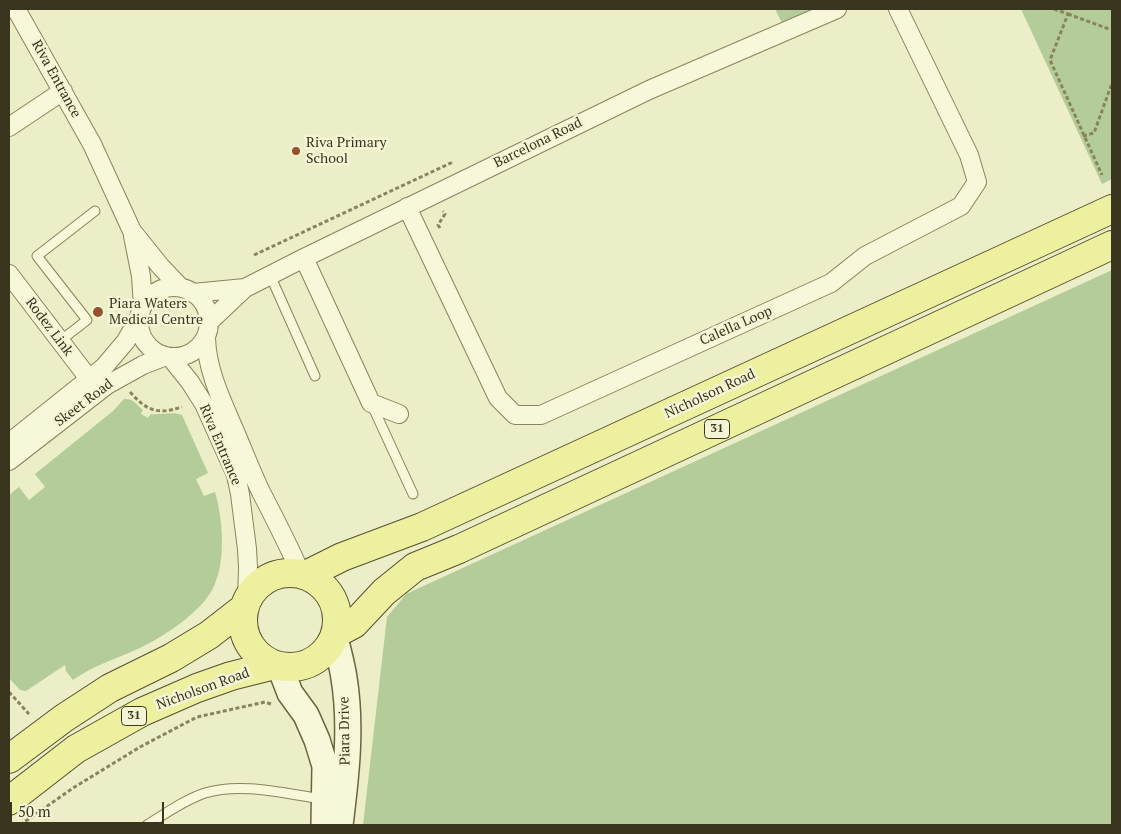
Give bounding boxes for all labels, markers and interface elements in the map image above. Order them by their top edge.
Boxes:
street label: Riva Entrance [28,37,84,121]
street label: Barcelona Road [491,114,585,172]
place label: Riva Primary School [306,135,386,168]
marker: Riva Primary School [290,145,302,157]
street label: Rodez Link [22,295,76,359]
place label: Piara Waters Medical Centre [109,296,203,328]
street label: Calella Loop [697,303,775,349]
marker: Piara Waters Medical Centre [91,305,105,319]
street label: Nicholson Road [662,366,758,422]
street label: Skeet Road [52,376,116,430]
street label: Riva Entrance [195,402,245,488]
road number: 31 [704,419,730,438]
street label: Nicholson Road [154,664,252,714]
street label: Piara Drive [336,696,354,766]
road number: 31 [122,706,146,726]
scale bar [12,792,166,824]
text: 50 m [18,801,51,821]

